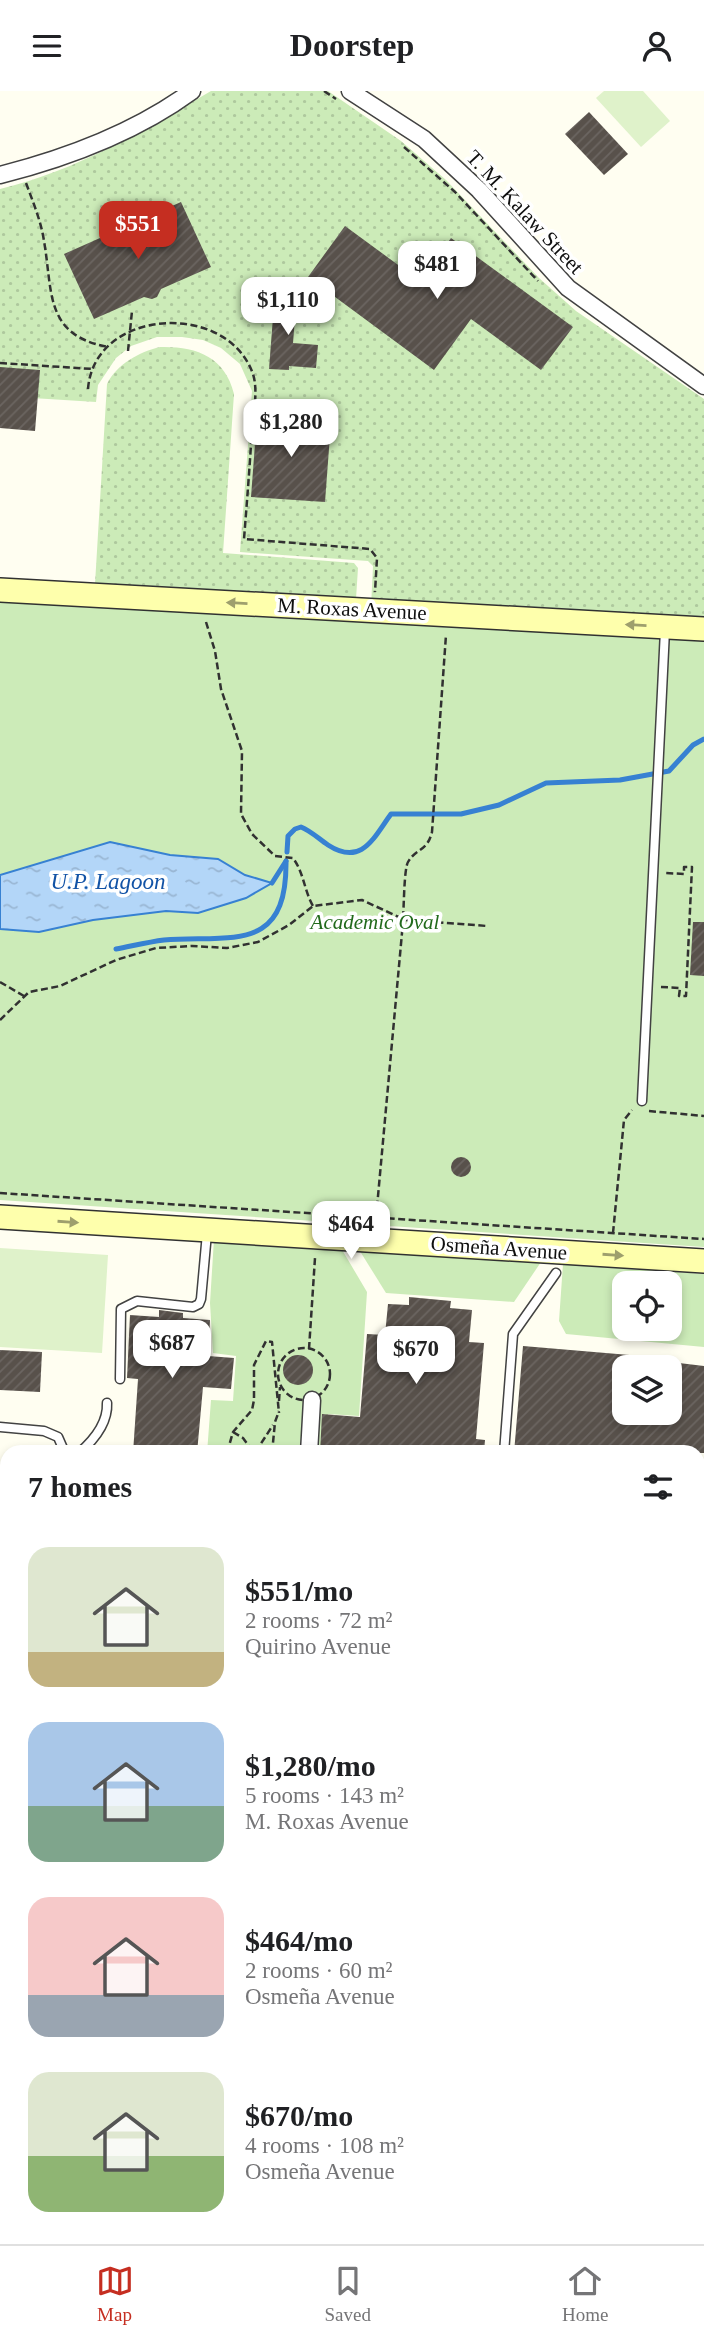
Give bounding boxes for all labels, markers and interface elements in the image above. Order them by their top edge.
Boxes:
icon: menu [28,27,66,65]
text: Doorstep [290,27,414,63]
icon: person [638,27,676,65]
street label: T. M. Kalaw Street [462,145,588,279]
pin: $551 [97,201,179,261]
text: $551 [115,211,161,236]
pin: $481 [396,241,478,301]
text: $481 [414,251,460,276]
pin: $1,110 [231,278,345,337]
text: $1,110 [257,287,319,312]
pin: $1,280 [234,399,348,459]
text: $1,280 [259,409,323,434]
street label: M. Roxas Avenue [277,593,427,625]
one-way arrow [226,597,248,608]
one-way arrow [625,620,647,631]
water label: U.P. Lagoon [50,869,166,894]
park label: Academic Oval [309,910,440,934]
pin: $464 [310,1201,392,1261]
text: $464 [328,1211,374,1236]
one-way arrow [57,1216,79,1227]
street label: Osmeña Avenue [430,1231,568,1265]
one-way arrow [602,1250,624,1261]
map controls [612,1271,682,1425]
button: locate [612,1271,682,1341]
pin: $687 [131,1321,213,1380]
pin: $670 [375,1327,457,1386]
text: $687 [149,1330,195,1355]
text: $670 [393,1336,439,1361]
button: layers [612,1355,682,1425]
icon: filters [639,1468,677,1506]
text: 7 homes [28,1470,132,1503]
text: $551/mo [245,1574,353,1607]
icon: home [84,1575,168,1659]
text: 2 rooms · 72 m² [245,1608,392,1633]
text: Quirino Avenue [245,1634,391,1659]
text: $1,280/mo [245,1749,376,1782]
icon: home [84,1750,168,1834]
text: 5 rooms · 143 m² [245,1783,404,1808]
text: M. Roxas Avenue [245,1809,409,1834]
text: $464/mo [245,1924,353,1957]
icon: home [84,1925,168,2009]
text: 2 rooms · 60 m² [245,1958,392,1983]
text: Osmeña Avenue [245,1984,395,2009]
text: $670/mo [245,2099,353,2132]
icon: home [84,2100,168,2184]
text: 4 rooms · 108 m² [245,2133,404,2158]
text: Osmeña Avenue [245,2159,395,2184]
tab: Map [96,2262,134,2326]
tab: Saved [325,2262,371,2326]
tab: Home [562,2262,608,2326]

